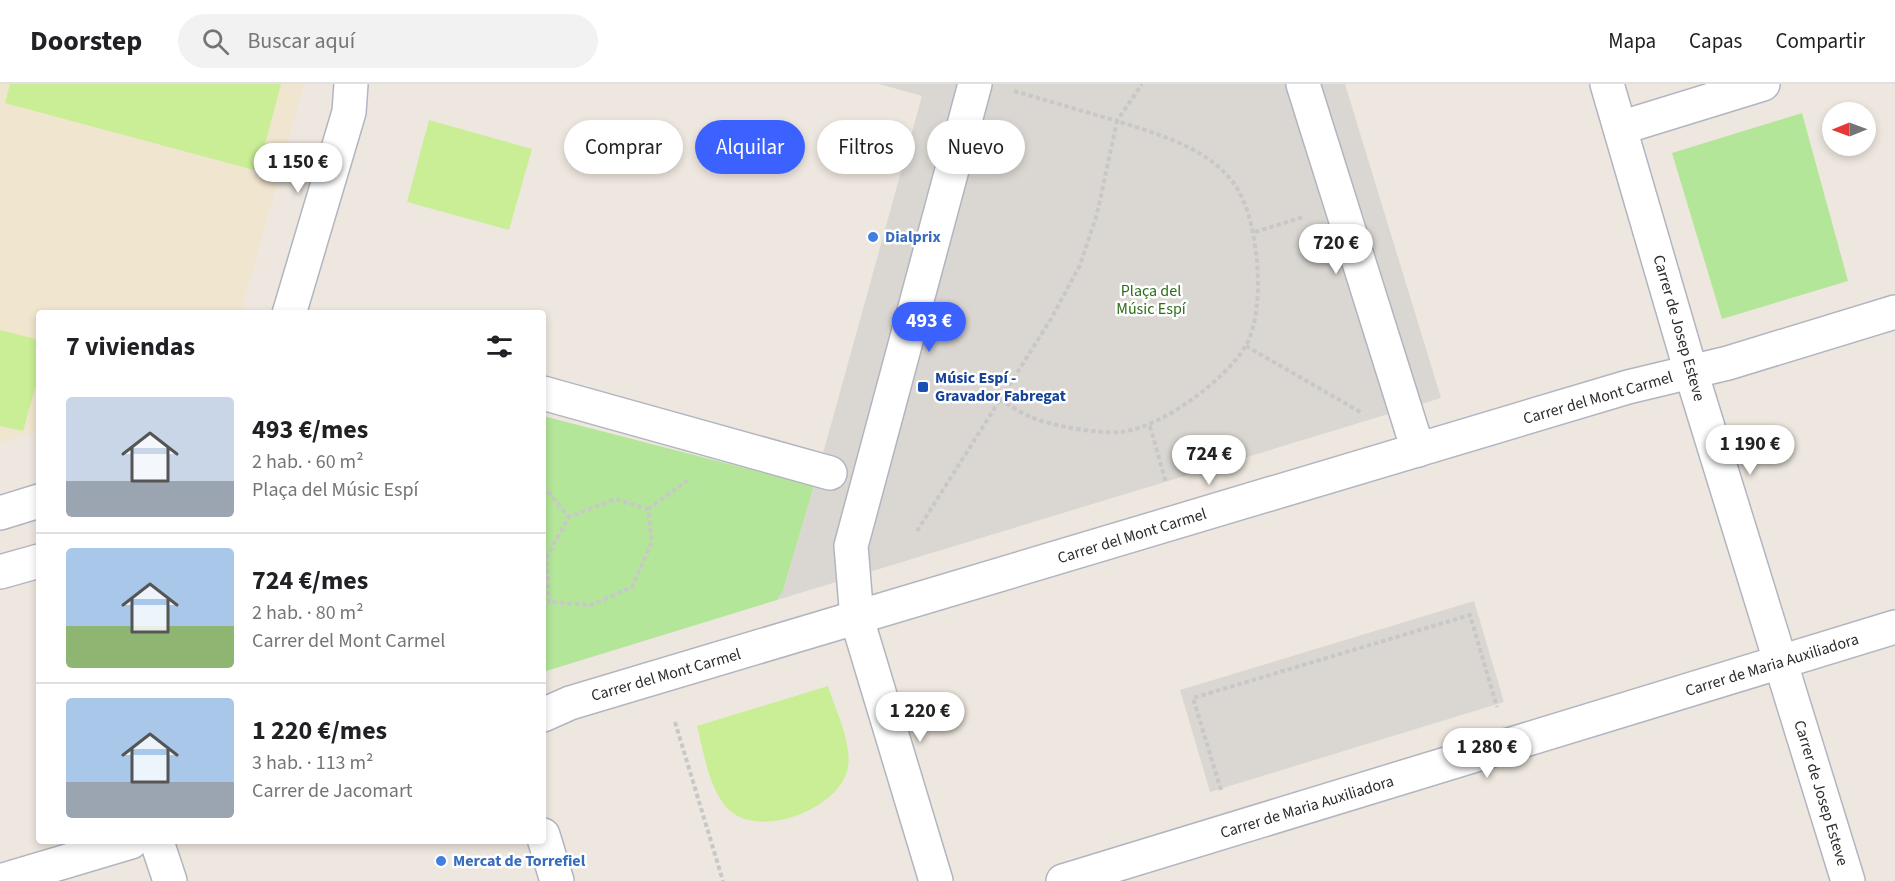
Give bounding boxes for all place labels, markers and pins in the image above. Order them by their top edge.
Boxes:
pin: 1 150 € [243,143,353,194]
pin: 720 € [1294,224,1378,275]
place label: Dialprix [885,226,941,248]
marker: Dialprix [866,230,880,244]
pin: 493 € [887,302,971,353]
place label: Músic Espí - Gravador Fabregat [935,367,1066,407]
marker: Músic Espí - Gravador Fabregat [916,380,930,394]
pin: 1 190 € [1695,425,1805,476]
pin: 724 € [1167,435,1251,486]
pin: 1 220 € [865,692,975,743]
pin: 1 280 € [1432,728,1542,779]
place label: Mercat de Torrefiel [453,850,586,872]
marker: Mercat de Torrefiel [434,854,448,868]

